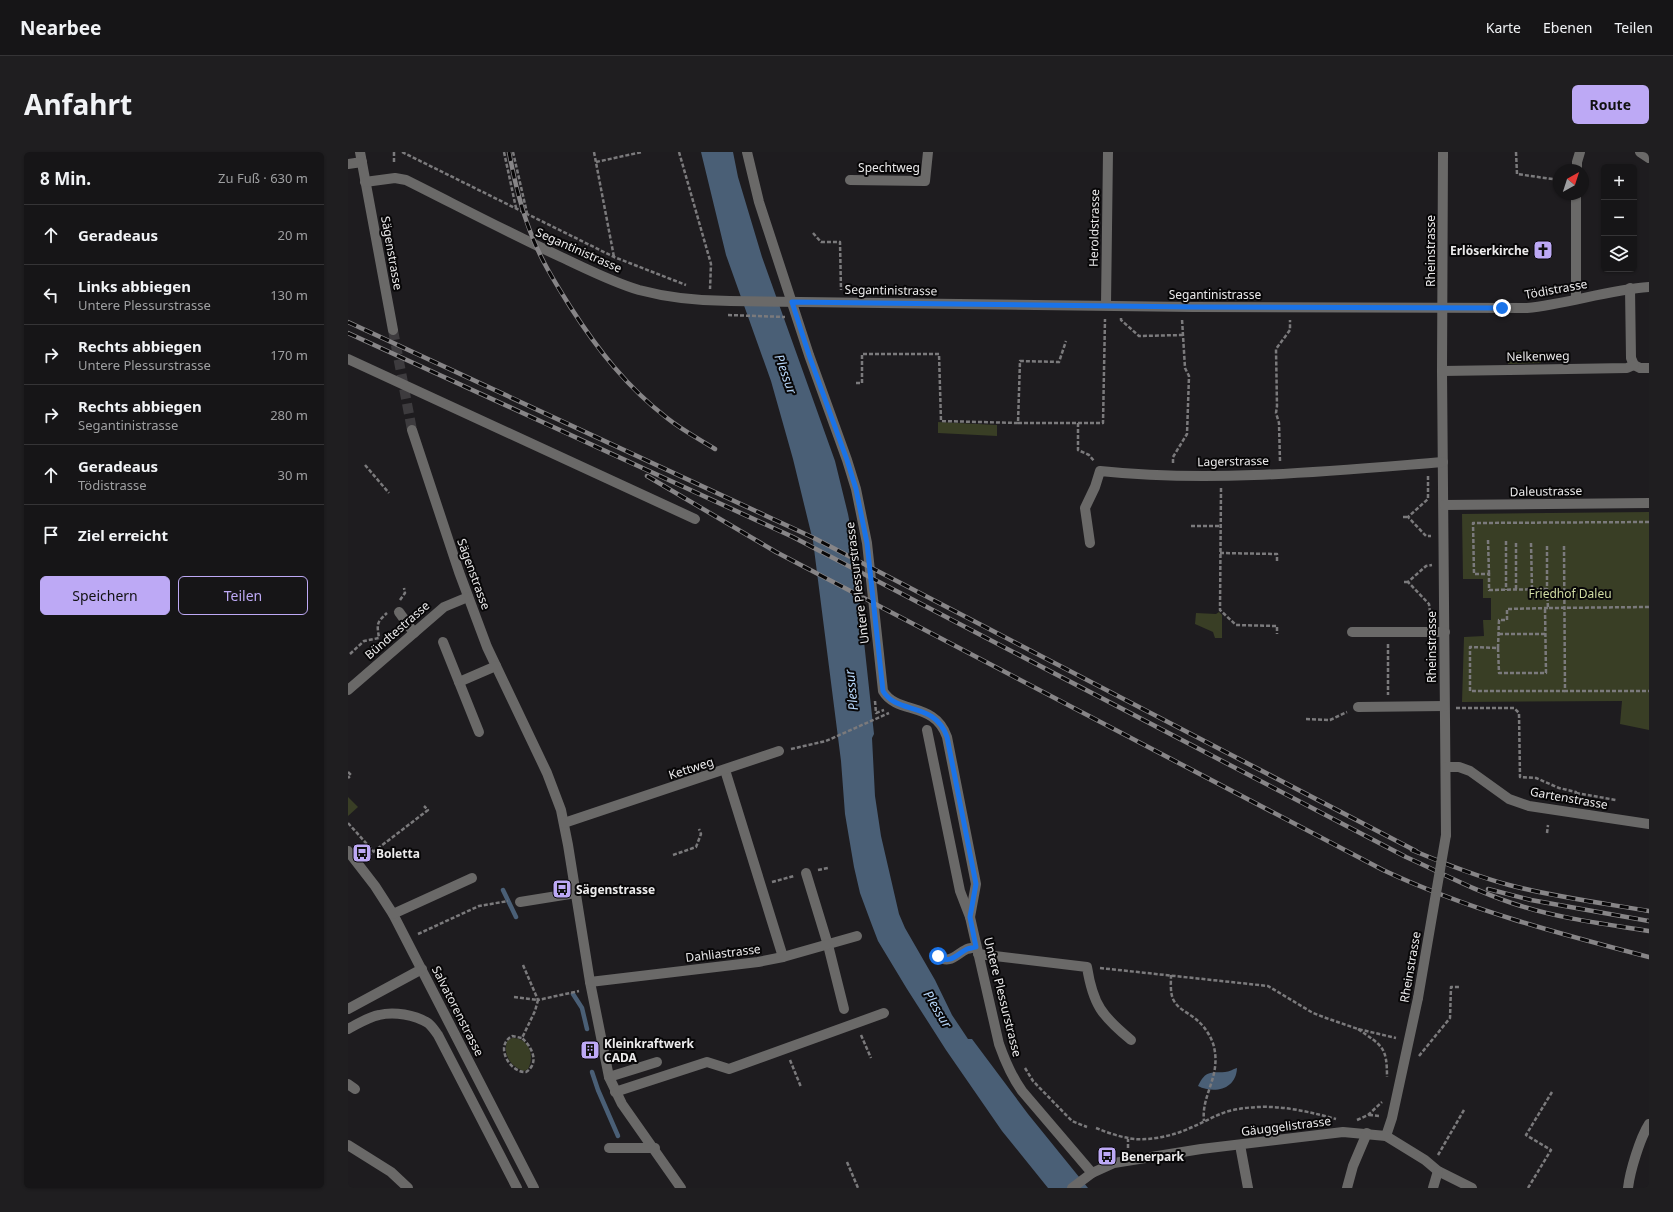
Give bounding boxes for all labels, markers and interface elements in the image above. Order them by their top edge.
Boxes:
text: Nearbee [20,15,101,41]
text: Karte [1486,18,1521,37]
text: Ebenen [1543,18,1593,37]
text: Teilen [1615,18,1653,37]
text: Anfahrt [24,85,132,123]
button: Route [1572,85,1649,124]
street label: Spechtweg [858,159,920,176]
north arrow [1553,164,1589,200]
map controls [1601,164,1637,272]
button: + [1601,164,1637,200]
text: 8 Min. [40,167,91,190]
text: Zu Fuß · 630 m [218,169,308,187]
street label: Heroldstrasse [1085,189,1103,267]
button: − [1601,200,1637,236]
street label: Sägenstrasse [377,215,407,291]
street label: Rheinstrasse [1422,215,1439,287]
street label: Segantinistrasse [533,223,625,277]
icon: ahead [40,224,62,246]
text: Geradeaus [78,225,158,245]
text: 20 m [278,226,308,244]
button: layers [1601,236,1637,272]
church icon: Erlöserkirche [1532,239,1554,261]
place label: Erlöserkirche [1450,242,1529,259]
street label: Tödistrasse [1523,275,1589,303]
text: Links abbiegen [78,276,191,296]
street label: Segantinistrasse [845,281,938,299]
icon: left [40,284,62,306]
text: 130 m [270,286,308,304]
street label: Segantinistrasse [1169,286,1262,303]
text: Untere Plessurstrasse [78,296,211,314]
route end [1493,299,1511,317]
text: Rechts abbiegen [78,336,202,356]
icon: right [40,344,62,366]
text: 170 m [270,346,308,364]
street label: Nelkenweg [1506,347,1570,365]
water label: Plessur [771,352,802,397]
text: Untere Plessurstrasse [78,356,211,374]
text: Rechts abbiegen [78,396,202,416]
icon: right [40,404,62,426]
text: 280 m [270,406,308,424]
text: Segantinistrasse [78,416,178,434]
street label: Lagerstrasse [1197,452,1269,470]
text: Geradeaus [78,456,158,476]
icon: ahead [40,464,62,486]
text: 30 m [278,466,308,484]
text: Tödistrasse [78,476,147,494]
street label: Daleustrasse [1510,482,1583,500]
street label: Untere Plessurstrasse [841,521,873,645]
icon: arrive [40,524,62,546]
text: Ziel erreicht [78,525,168,545]
street label: Sägenstrasse [453,536,495,612]
button: Speichern [40,576,170,615]
button: Teilen [178,576,308,615]
park label: Friedhof Daleu [1528,585,1612,602]
street label: Bündtestrasse [361,597,433,663]
street label: Rheinstrasse [1423,611,1440,683]
water label: Plessur [840,668,862,711]
street label: Kettweg [666,753,716,783]
street label: Gartenstrasse [1529,783,1609,813]
bus stop icon: Boletta [351,842,373,864]
place label: Boletta [376,845,420,862]
bus stop icon: Sägenstrasse [551,878,573,900]
place label: Sägenstrasse [576,881,655,898]
street label: Rheinstrasse [1395,930,1425,1004]
street label: Untere Plessurstrasse [980,935,1026,1059]
street label: Dahliastrasse [684,940,762,966]
route start [929,947,947,965]
street label: Salvatorenstrasse [428,963,488,1059]
water label: Plessur [920,987,957,1032]
place label: Kleinkraftwerk CADA [604,1035,695,1066]
building icon: Kleinkraftwerk CADA [579,1039,601,1061]
street label: Gäuggelistrasse [1240,1112,1332,1140]
bus stop icon: Benerpark [1096,1145,1118,1167]
place label: Benerpark [1121,1148,1185,1165]

